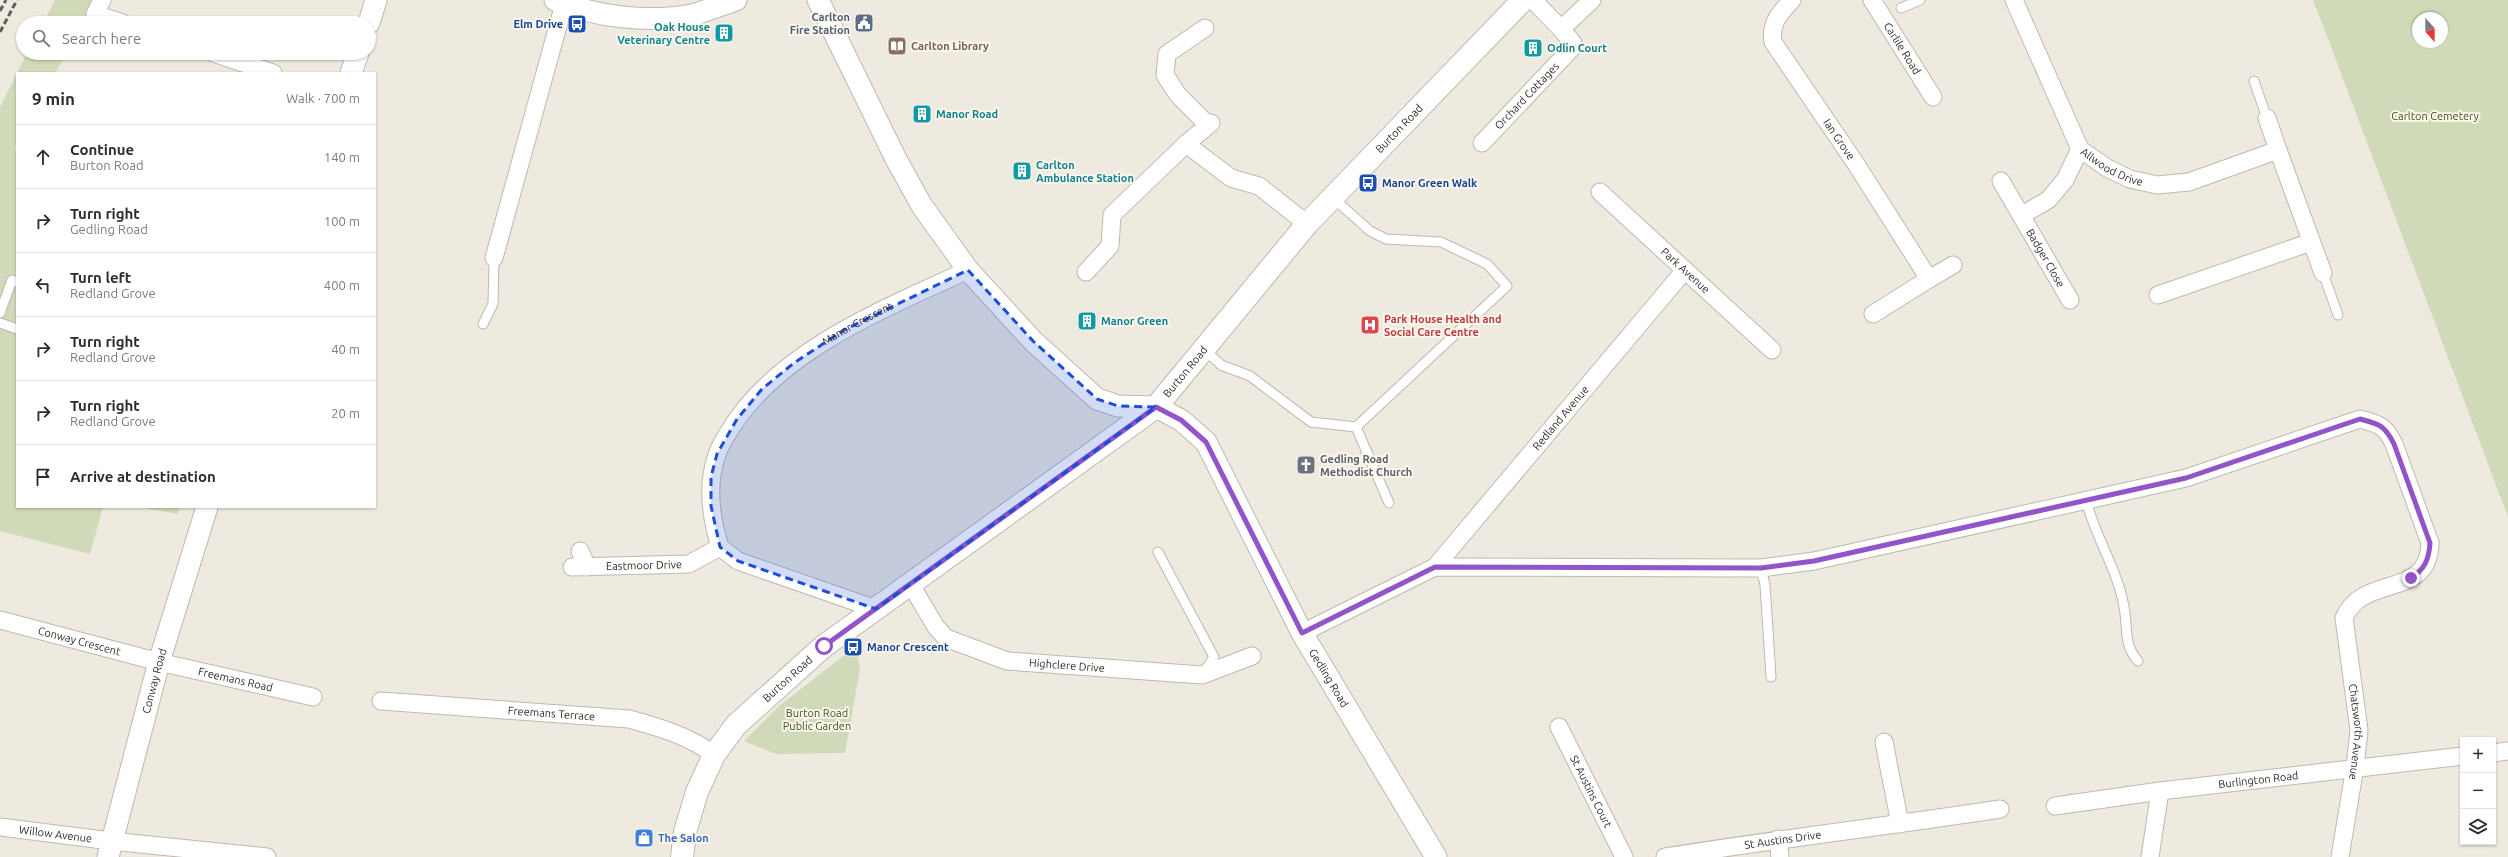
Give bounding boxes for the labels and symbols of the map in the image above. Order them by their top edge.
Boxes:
place label: Carlton Fire Station [790,11,850,36]
public building icon: Carlton Fire Station [853,12,875,34]
north arrow [2412,12,2448,48]
bus stop icon: Elm Drive [566,13,588,35]
place label: Elm Drive [513,18,563,30]
street label: Carlile Road [1882,20,1923,76]
place label: Oak House Veterinary Centre [617,21,710,46]
building icon: Oak House Veterinary Centre [713,22,735,44]
library icon: Carlton Library [886,35,908,57]
building icon: Odlin Court [1522,37,1544,59]
place label: Carlton Library [911,40,989,52]
place label: Odlin Court [1547,42,1607,54]
street label: Orchard Cottages [1492,60,1561,132]
street label: Burton Road [1373,102,1425,155]
building icon: Manor Road [911,103,933,125]
place label: Manor Road [936,108,998,120]
park label: Carlton Cemetery [2391,110,2479,122]
street label: Ian Grove [1821,117,1857,162]
street label: Allwood Drive [2078,145,2144,188]
place label: Carlton Ambulance Station [1036,159,1134,184]
building icon: Carlton Ambulance Station [1011,160,1033,182]
bus stop icon: Manor Green Walk [1357,172,1379,194]
place label: Manor Green Walk [1382,177,1478,189]
street label: Badger Close [2024,227,2067,289]
street label: Park Avenue [1659,245,1712,296]
street label: Manor Crescent [820,299,895,347]
building icon: Manor Green [1076,310,1098,332]
place label: Park House Health and Social Care Centre [1384,313,1502,338]
hospital icon: Park House Health and Social Care Centre [1359,314,1381,336]
place label: Manor Green [1101,315,1168,327]
street label: Burton Road [1161,344,1210,400]
street label: Redland Avenue [1530,383,1591,452]
place label: Gedling Road Methodist Church [1320,453,1412,478]
church icon: Gedling Road Methodist Church [1295,454,1317,476]
street label: Eastmoor Drive [606,558,682,572]
route end [2402,569,2420,587]
street label: Conway Crescent [37,624,123,658]
bus stop icon: Manor Crescent [842,636,864,658]
route start [815,637,833,655]
place label: Manor Crescent [867,641,949,653]
street label: Conway Road [140,647,169,715]
street label: Gedling Road [1307,647,1351,709]
street label: Burton Road [760,654,815,704]
street label: Highclere Drive [1029,657,1105,674]
street label: Freemans Road [197,665,274,694]
street label: Chatsworth Avenue [2347,683,2365,781]
street label: Freemans Terrace [507,704,596,723]
park label: Burton Road Public Garden [783,707,851,732]
street label: St Austins Court [1568,753,1615,830]
street label: Burlington Road [2218,769,2299,790]
street label: Willow Avenue [18,823,93,845]
shop icon: The Salon [633,827,655,849]
street label: St Austins Drive [1743,828,1822,851]
place label: The Salon [658,832,709,844]

